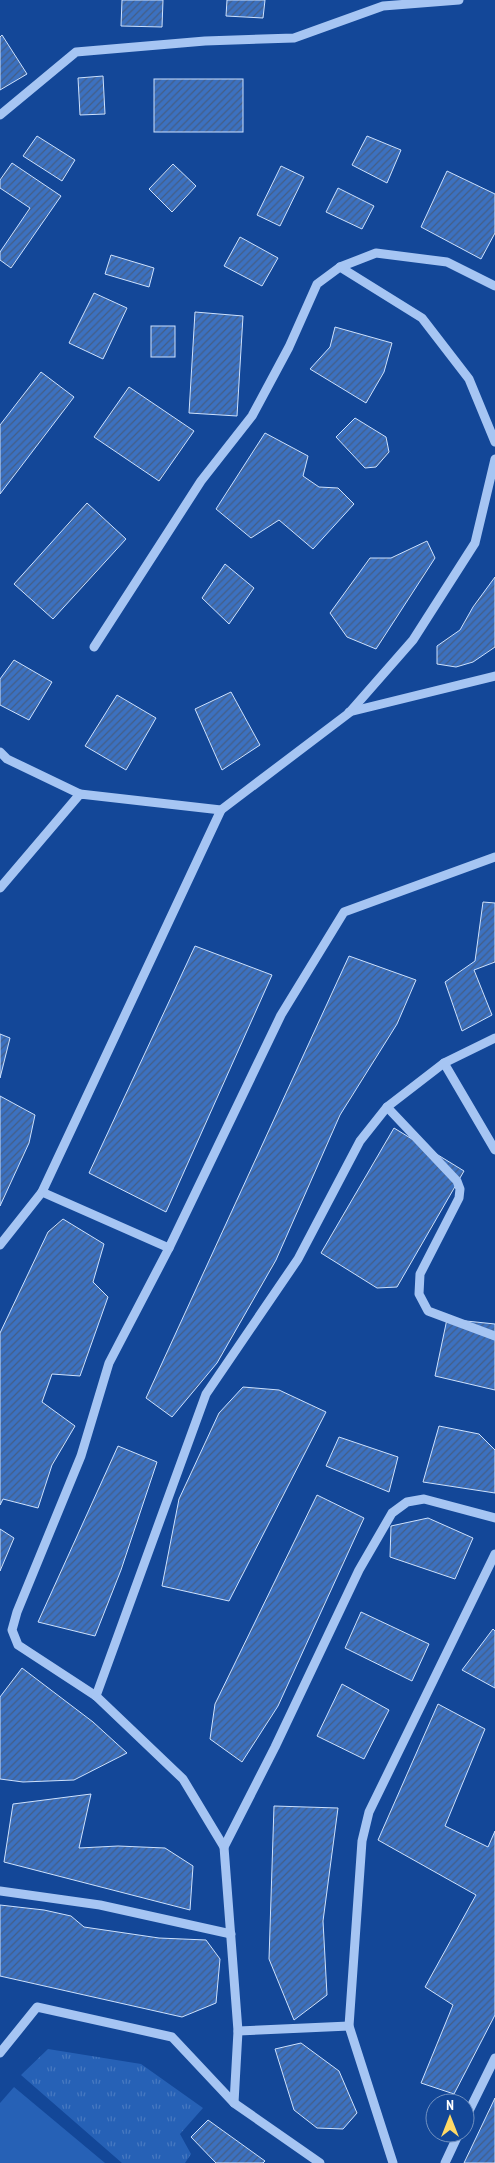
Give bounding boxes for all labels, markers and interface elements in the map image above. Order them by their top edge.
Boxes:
north arrow [425,2093,475,2143]
text: N [446,2096,454,2114]

